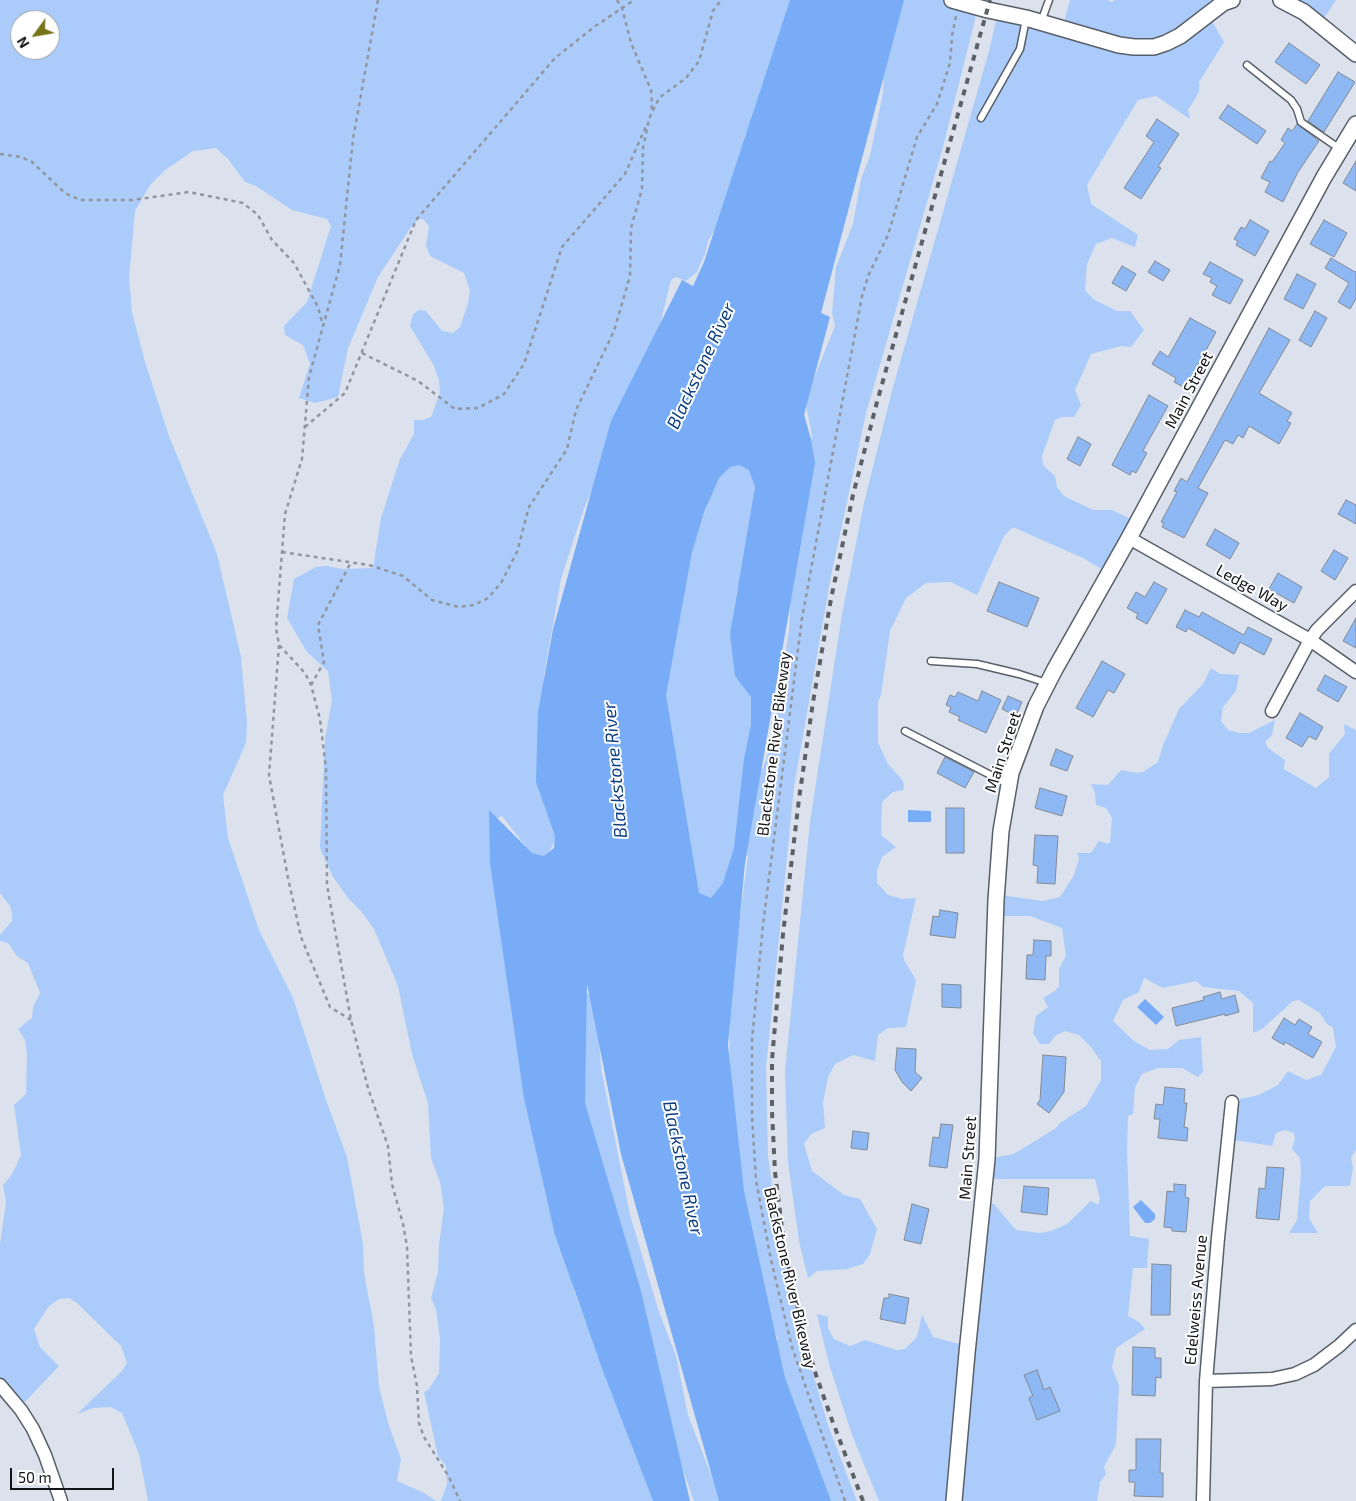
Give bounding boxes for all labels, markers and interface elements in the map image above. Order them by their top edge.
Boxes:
north arrow [10,10,60,60]
text: N [13,34,33,51]
water label: Blackstone River [662,299,740,433]
street label: Main Street [1161,348,1217,432]
street label: Ledge Way [1213,560,1291,616]
street label: Blackstone River Bikeway [753,651,795,837]
water label: Blackstone River [598,701,632,839]
street label: Main Street [981,709,1025,795]
water label: Blackstone River [658,1099,708,1237]
street label: Main Street [955,1115,981,1201]
street label: Blackstone River Bikeway [760,1185,820,1371]
street label: Edelweiss Avenue [1181,1234,1211,1366]
scale bar [12,1458,116,1490]
text: 50 m [18,1468,52,1486]

